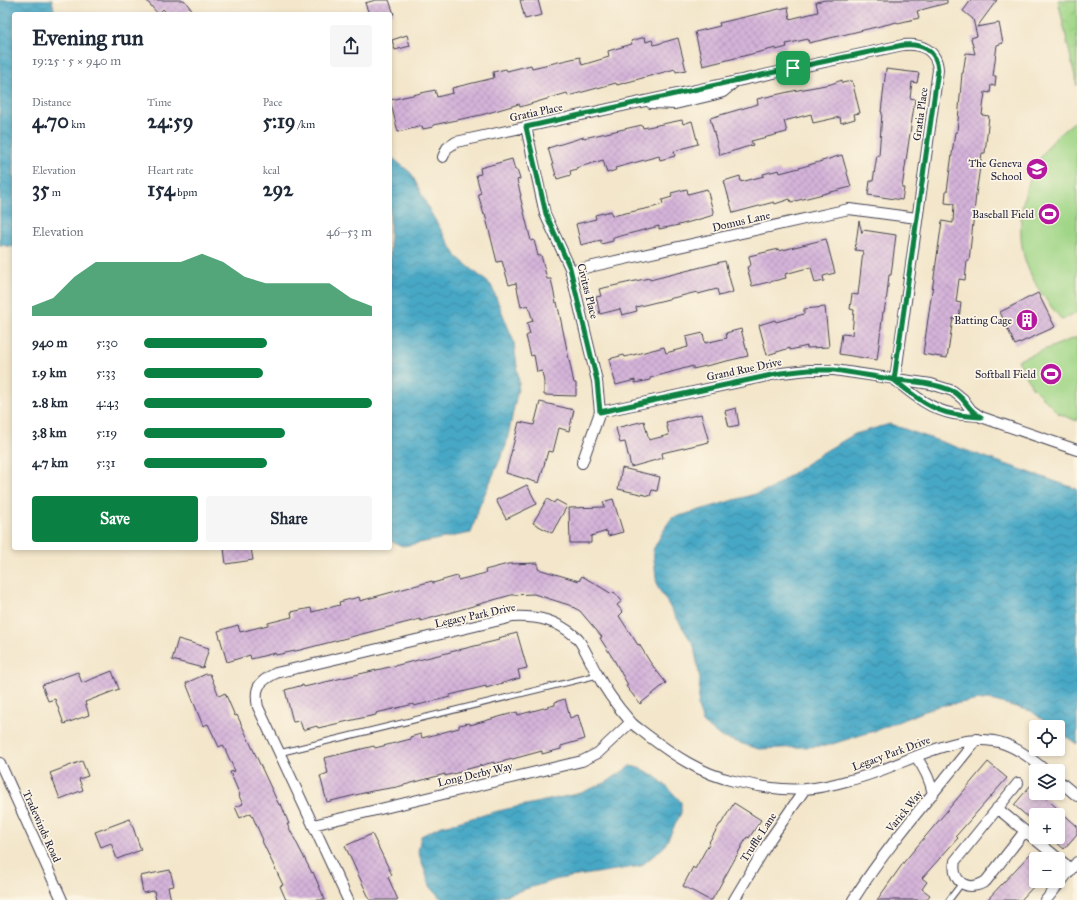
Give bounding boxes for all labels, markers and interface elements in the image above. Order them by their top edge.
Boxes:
text: Evening run [32,24,144,51]
button: share [330,25,372,67]
pin [776,51,810,85]
text: 19:25 · 5 × 940 m [32,53,121,69]
icon: arrive [782,57,804,79]
street label: Gratia Place [910,86,931,142]
text: Distance [32,96,71,109]
text: Time [147,96,172,109]
text: Pace [263,96,283,109]
street label: Gratia Place [508,100,564,124]
text: 4.70 [32,109,69,133]
text: 24:59 [147,109,193,133]
text: 5:19 [263,109,296,133]
text: km [69,118,86,131]
text: /km [296,118,315,131]
school or university icon: The Geneva School [1024,156,1050,182]
place label: The Geneva School [968,157,1022,183]
text: Elevation [32,164,76,177]
text: Heart rate [147,164,194,177]
text: kcal [263,164,280,177]
text: 35 [32,177,49,201]
text: 154 [147,177,175,201]
text: 292 [263,177,293,201]
text: m [49,186,61,199]
text: bpm [175,186,197,199]
sports icon: Baseball Field [1036,201,1062,227]
street label: Domus Lane [711,208,772,234]
place label: Baseball Field [972,208,1034,221]
text: Elevation [32,224,84,240]
text: 46–53 m [326,224,372,240]
street label: Civitas Place [574,262,601,321]
building icon: Batting Cage [1014,307,1040,333]
place label: Batting Cage [954,314,1012,327]
text: 940 m [32,335,68,351]
text: 5:30 [96,335,118,351]
street label: Grand Rue Drive [705,355,783,384]
sports icon: Softball Field [1038,361,1064,387]
text: 1.9 km [32,365,67,381]
text: 5:33 [96,365,116,381]
place label: Softball Field [975,368,1036,381]
text: 2.8 km [32,395,68,411]
text: 4:43 [96,395,119,411]
text: 3.8 km [32,425,67,441]
text: 5:19 [96,425,117,441]
text: 4.7 km [32,455,68,471]
text: 5:31 [96,455,116,471]
button: Save [32,496,198,542]
button: Share [206,496,372,542]
street label: Legacy Park Drive [433,600,517,630]
map controls [1029,720,1065,888]
button: locate [1029,720,1065,756]
street label: Legacy Park Drive [850,733,932,774]
street label: Long Derby Way [436,759,515,789]
button: layers [1029,764,1065,800]
street label: Varick Way [883,787,926,836]
street label: Tradewinds Road [20,788,63,865]
button: + [1029,808,1065,844]
street label: Truffle Lane [738,810,779,864]
button: − [1029,852,1065,888]

